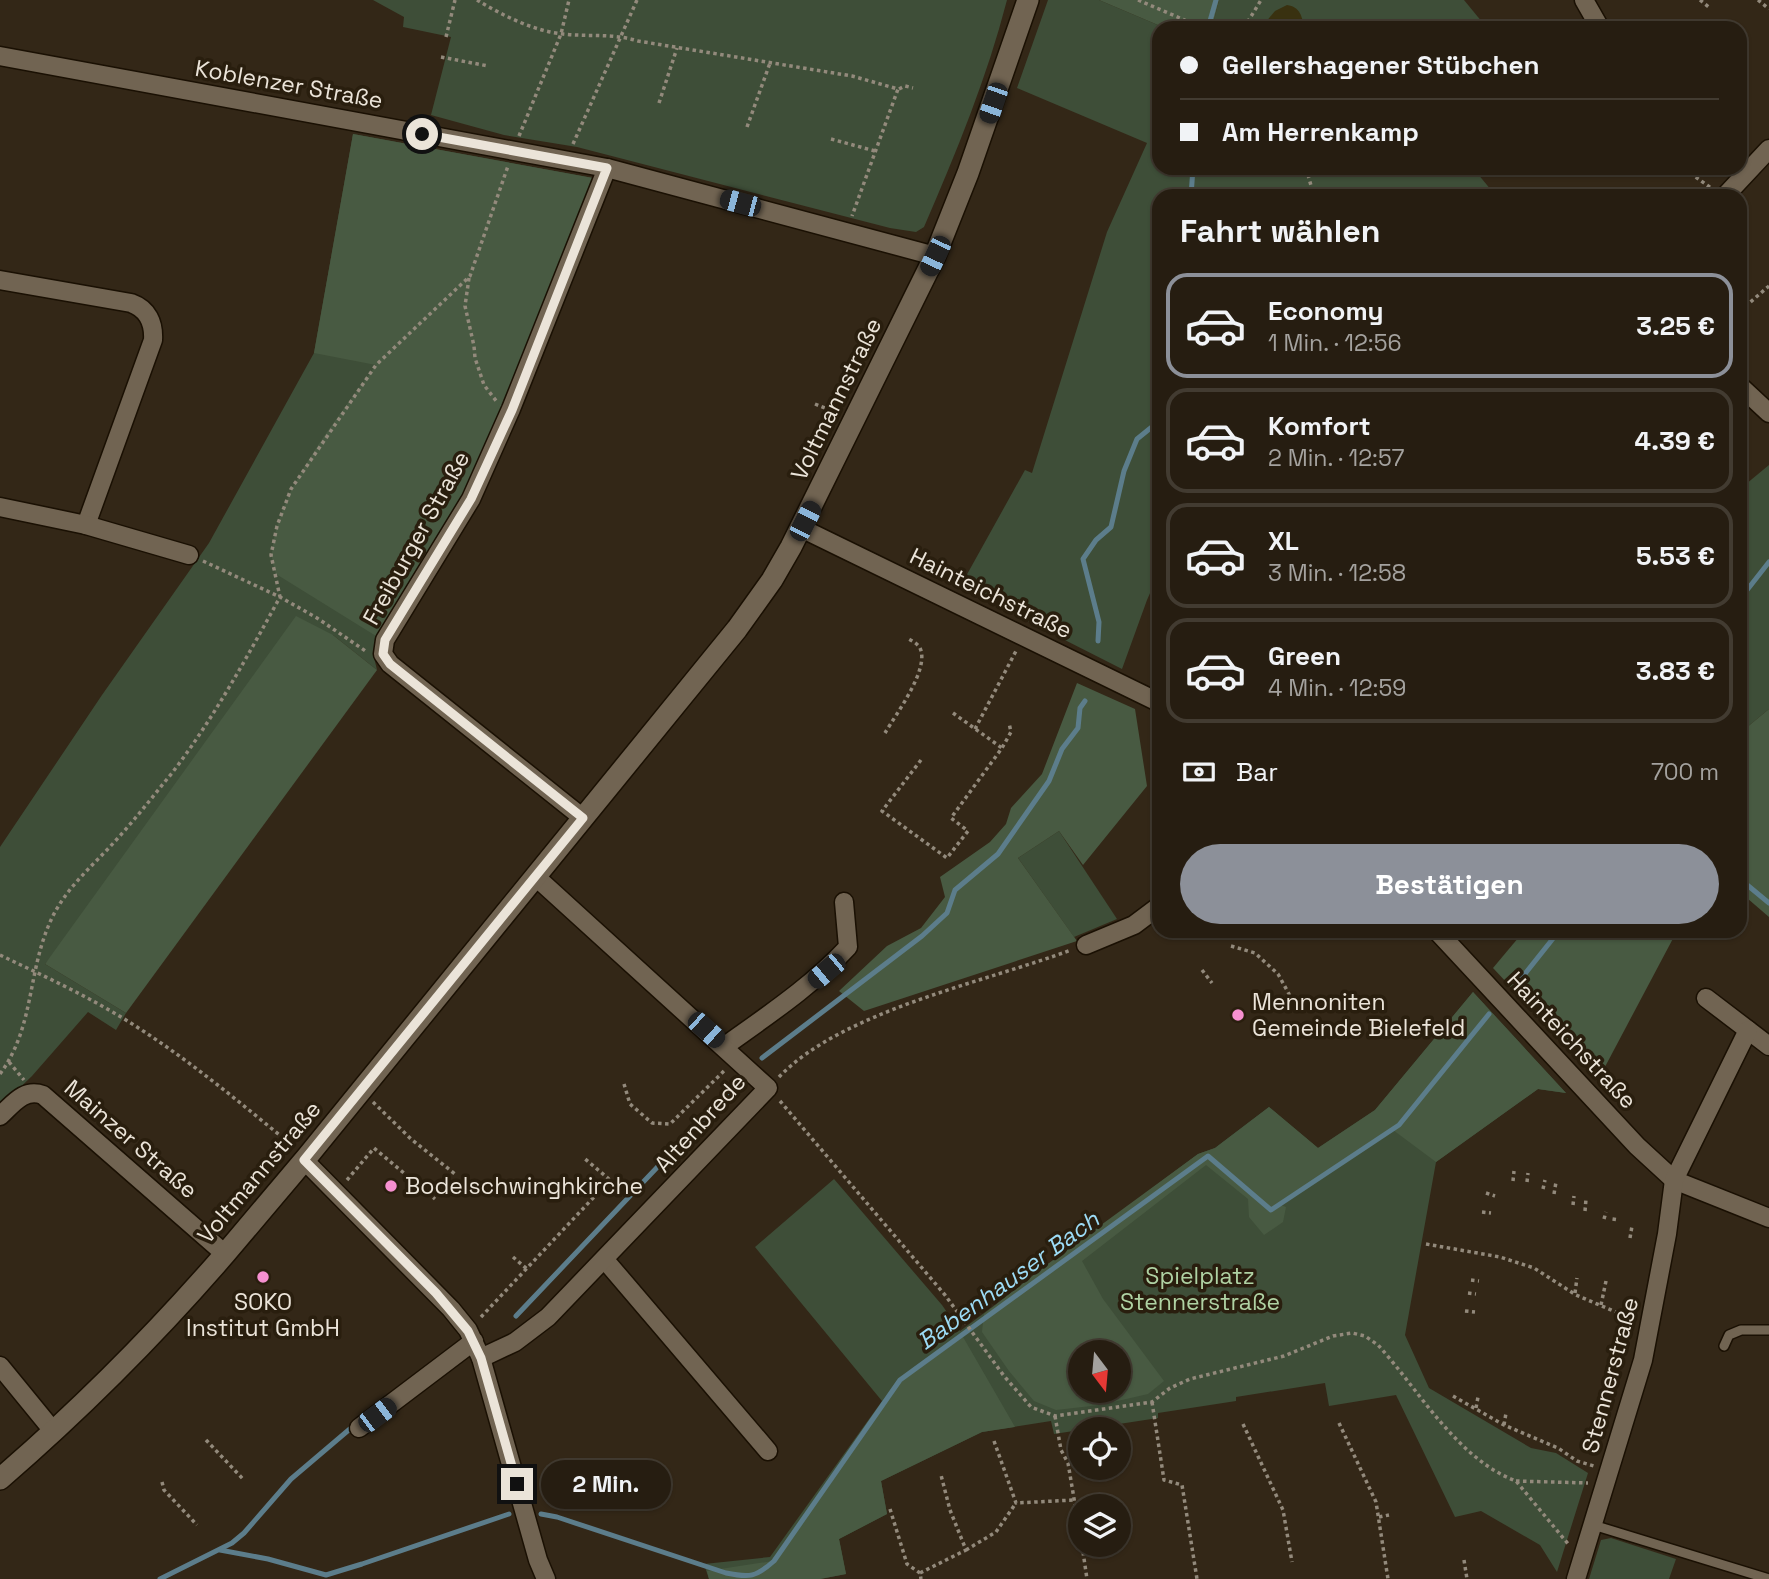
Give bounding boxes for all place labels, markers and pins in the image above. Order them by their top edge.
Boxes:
place label: Mennoniten Gemeinde Bielefeld [1252,987,1465,1043]
marker: Mennoniten Gemeinde Bielefeld [1230,1007,1246,1023]
place label: Bodelschwinghkirche [405,1171,643,1201]
marker: Bodelschwinghkirche [383,1178,399,1194]
marker: SOKO Institut GmbH [255,1269,271,1285]
place label: SOKO Institut GmbH [186,1287,340,1343]

